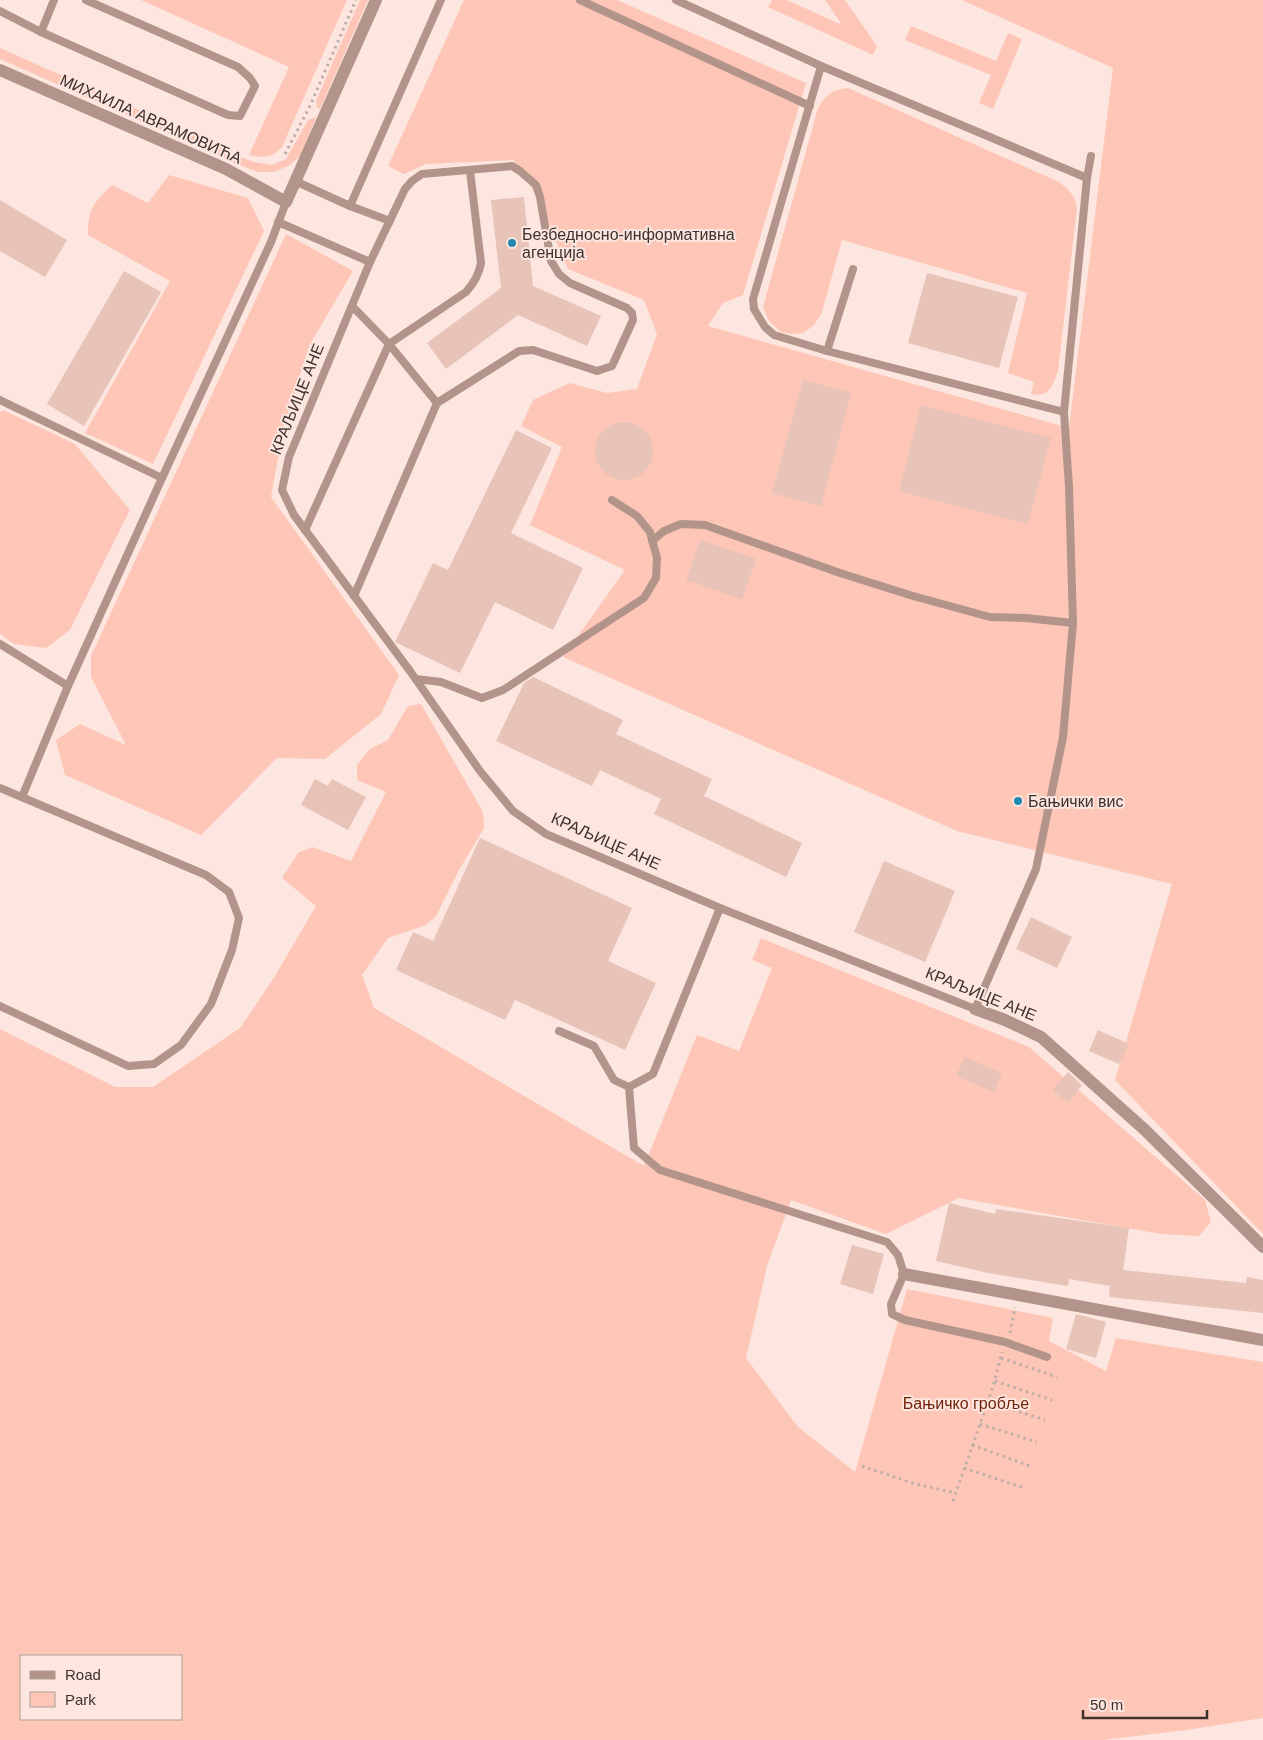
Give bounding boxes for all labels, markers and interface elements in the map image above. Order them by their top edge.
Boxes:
street label: МИХАИЛА АВРАМОВИЋА [57,71,245,167]
place label: Безбедносно-информативна агенција [522,226,735,261]
marker: Безбедносно-информативна агенција [506,237,518,249]
street label: КРАЉИЦЕ АНЕ [267,341,327,457]
place label: Бањички вис [1028,793,1124,810]
marker: Бањички вис [1012,795,1024,807]
street label: КРАЉИЦЕ АНЕ [549,809,663,873]
street label: КРАЉИЦЕ АНЕ [923,964,1039,1024]
park label: Бањичко гробље [903,1395,1029,1412]
legend [20,1655,182,1720]
text: Road [65,1666,101,1683]
scale bar [1083,1688,1207,1720]
text: Park [65,1691,96,1708]
text: 50 m [1090,1696,1123,1713]

